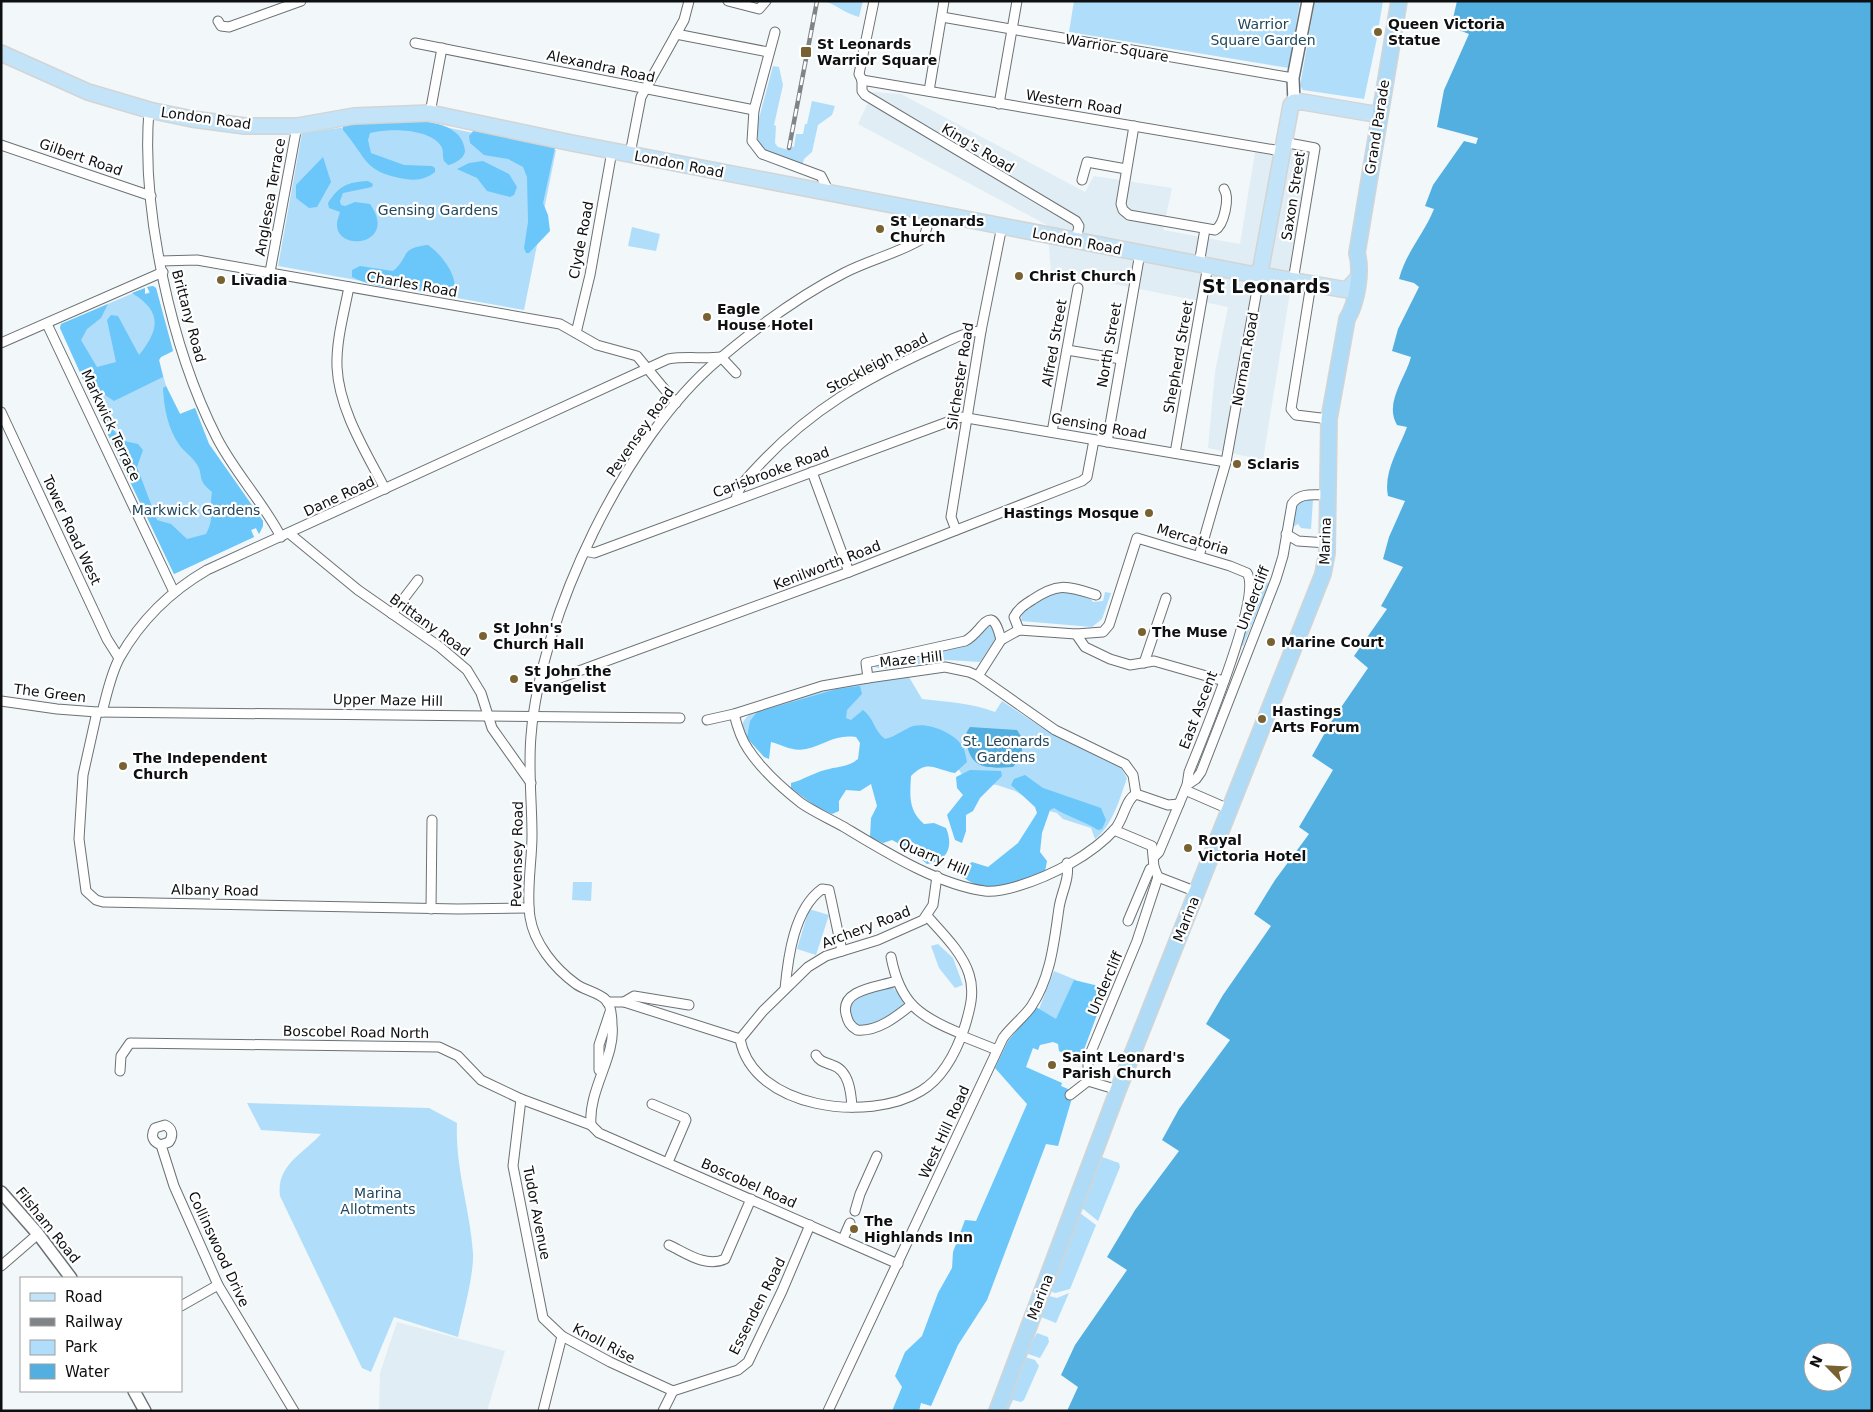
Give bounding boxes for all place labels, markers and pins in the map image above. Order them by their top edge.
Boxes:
place label: Queen Victoria Statue [1388,16,1505,48]
marker: Queen Victoria Statue [1372,26,1384,38]
place label: St Leonards Warrior Square [817,36,937,68]
marker: St Leonards Warrior Square [799,45,813,59]
place label: St Leonards Church [890,213,984,245]
marker: St Leonards Church [874,223,886,235]
place label: Christ Church [1029,268,1136,284]
marker: Christ Church [1013,270,1025,282]
place label: Livadia [231,272,288,288]
marker: Livadia [215,274,227,286]
place label: Eagle House Hotel [717,301,813,333]
marker: Eagle House Hotel [701,311,713,323]
place label: Sclaris [1247,456,1300,472]
marker: Sclaris [1231,458,1243,470]
place label: Hastings Mosque [1003,505,1139,521]
marker: Hastings Mosque [1143,507,1155,519]
place label: St John's Church Hall [493,620,584,652]
place label: The Muse [1152,624,1228,640]
marker: The Muse [1136,626,1148,638]
marker: St John's Church Hall [477,630,489,642]
place label: Marine Court [1281,634,1384,650]
marker: Marine Court [1265,636,1277,648]
place label: St John the Evangelist [524,663,611,695]
marker: St John the Evangelist [508,673,520,685]
place label: Hastings Arts Forum [1272,703,1360,735]
marker: Hastings Arts Forum [1256,713,1268,725]
place label: The Independent Church [133,750,268,782]
marker: The Independent Church [117,760,129,772]
place label: Royal Victoria Hotel [1198,832,1306,864]
marker: Royal Victoria Hotel [1182,842,1194,854]
place label: Saint Leonard's Parish Church [1062,1049,1185,1081]
marker: Saint Leonard's Parish Church [1046,1059,1058,1071]
place label: The Highlands Inn [864,1213,973,1245]
marker: The Highlands Inn [848,1223,860,1235]

